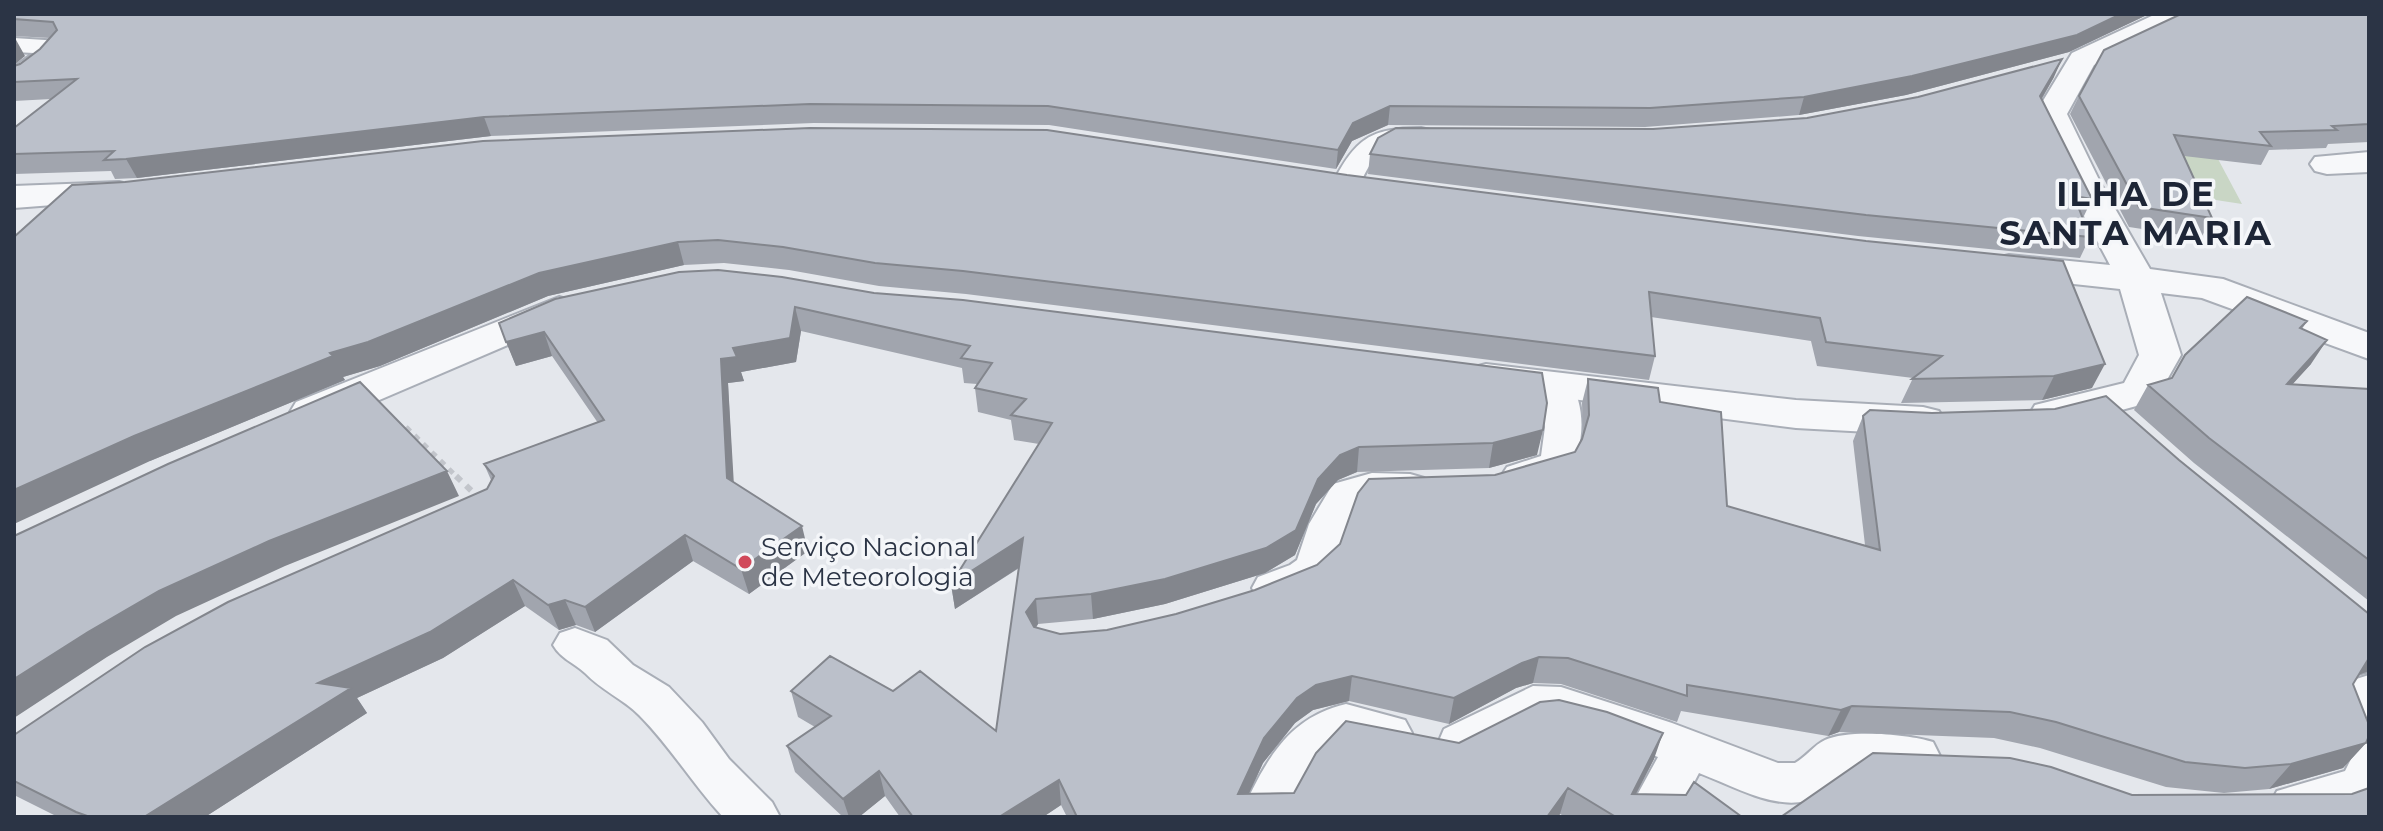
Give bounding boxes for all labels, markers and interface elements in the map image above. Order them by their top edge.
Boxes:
district label: ILHA DE SANTA MARIA [1999,173,2273,254]
place label: Serviço Nacional de Meteorologia [761,531,976,593]
marker: Serviço Nacional de Meteorologia [736,553,754,571]

